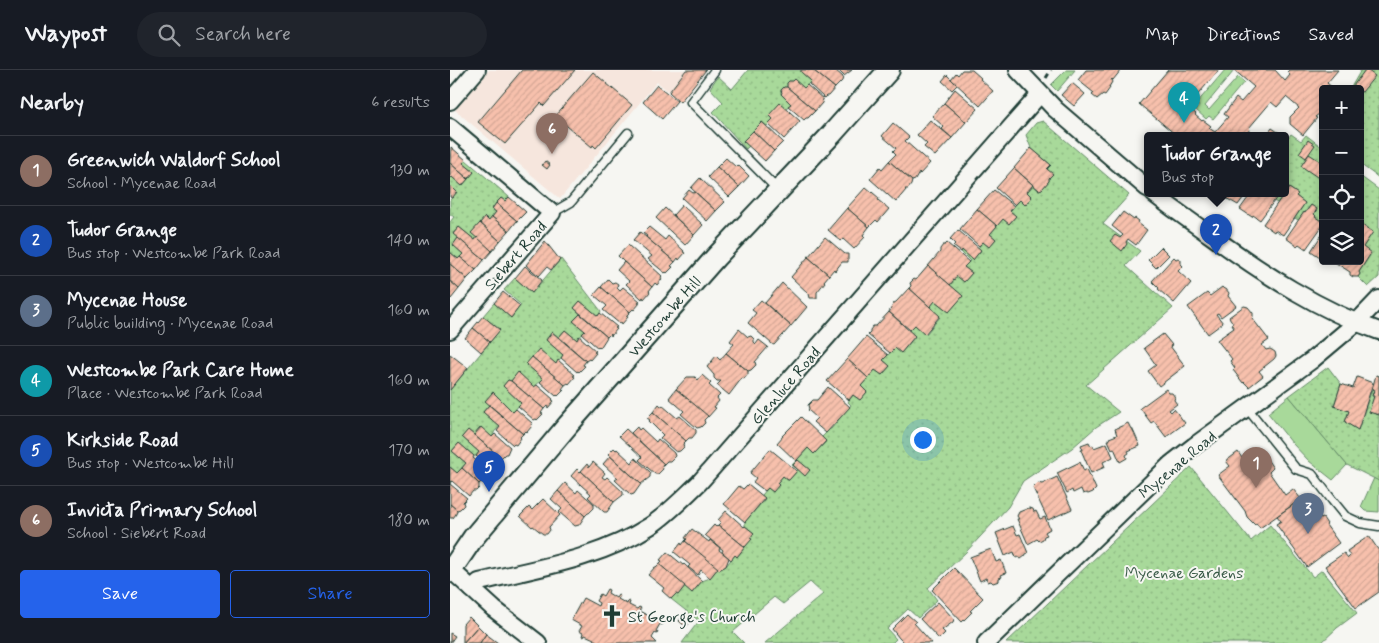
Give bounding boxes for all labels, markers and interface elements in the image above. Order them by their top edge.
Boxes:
search box [137,12,487,57]
text: Waypost [25,19,107,50]
icon: search [155,21,183,49]
text: Search here [195,22,291,47]
text: Map [1146,23,1179,47]
text: Directions [1207,23,1281,47]
text: Saved [1309,23,1354,47]
pin: 4 [1168,82,1200,123]
map controls [1319,85,1364,265]
button: + [1319,85,1364,130]
text: Nearby [20,89,84,117]
text: 6 results [371,92,430,113]
pin: 6 [536,113,568,154]
button: − [1319,130,1364,175]
popup [1144,132,1289,197]
text: Tudor Grange [1162,142,1271,167]
text: Greenwich Waldorf School [67,148,280,173]
text: 1 [32,160,40,181]
text: 130 m [389,160,430,181]
text: Bus stop [1162,167,1214,188]
text: School · Mycenae Road [67,173,216,194]
button: locate [1319,175,1364,220]
pin: 2 [1200,214,1232,255]
street label: Siebert Road [480,217,552,295]
text: Tudor Grange [67,218,177,243]
button: layers [1319,220,1364,265]
text: 2 [32,230,40,251]
text: 140 m [386,230,430,251]
text: Bus stop · Westcombe Park Road [67,243,280,264]
street label: Westcombe Hill [624,272,706,362]
text: Mycenae House [67,288,187,313]
text: 3 [32,300,40,321]
text: 160 m [387,300,430,321]
text: Public building · Mycenae Road [67,313,273,334]
street label: Glenluce Road [747,343,826,429]
text: Westcombe Park Care Home [67,358,294,383]
text: 4 [31,370,41,391]
text: 160 m [387,370,430,391]
text: Place · Westcombe Park Road [67,383,263,404]
street label: Mycenae Road [1135,426,1221,504]
your location [910,427,936,453]
text: Kirkside Road [67,428,178,453]
text: 5 [31,440,41,461]
text: 170 m [388,440,430,461]
pin: 1 [1240,447,1272,488]
pin: 5 [473,451,505,492]
text: Bus stop · Westcombe Hill [67,453,233,474]
pin: 3 [1292,493,1324,534]
text: Invicta Primary School [67,498,257,523]
text: 6 [32,510,40,531]
text: 180 m [387,510,430,531]
text: School · Siebert Road [67,523,206,544]
park label: Mycenae Gardens [1125,563,1243,584]
button: Save [20,570,220,618]
button: Share [230,570,430,618]
church icon: St George's Church [599,603,625,629]
place label: St George's Church [628,607,756,629]

